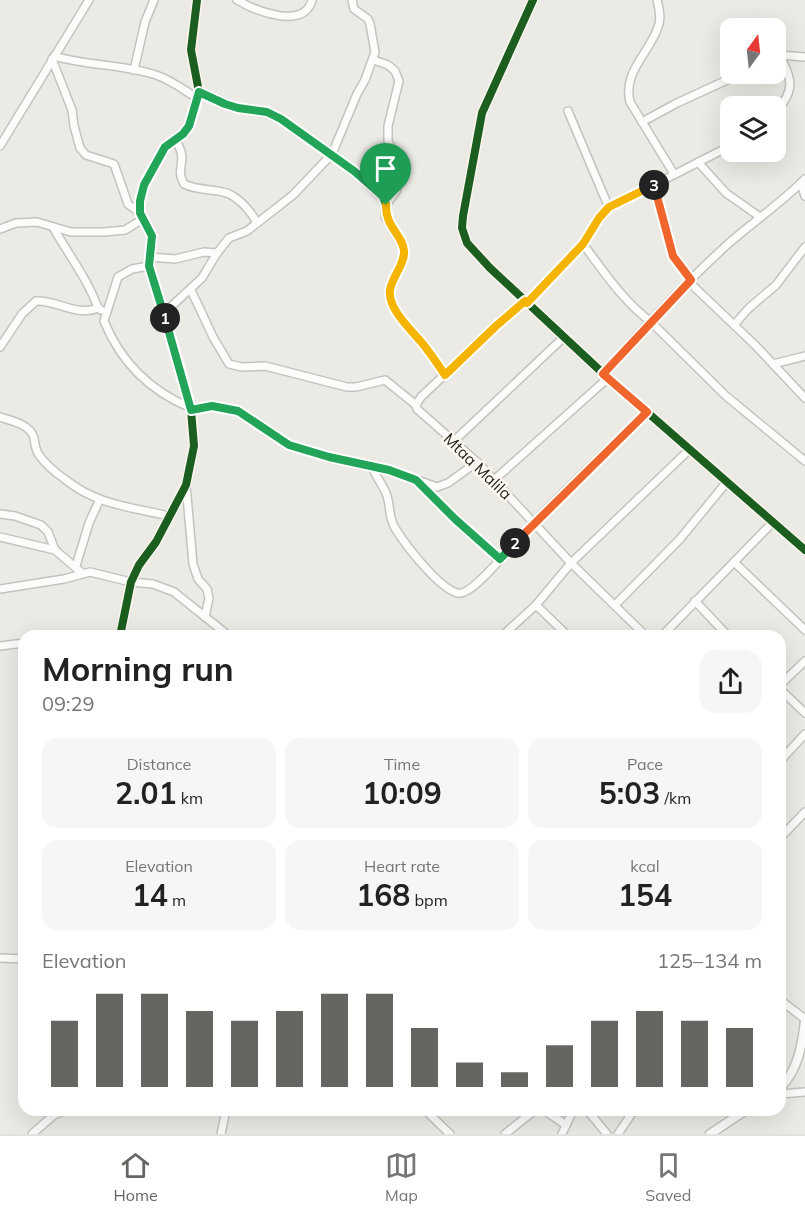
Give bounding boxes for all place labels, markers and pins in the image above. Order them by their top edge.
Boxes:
pin [360,143,411,205]
pin: 3 [639,170,669,200]
pin: 1 [150,303,180,333]
pin: 2 [500,528,530,558]

